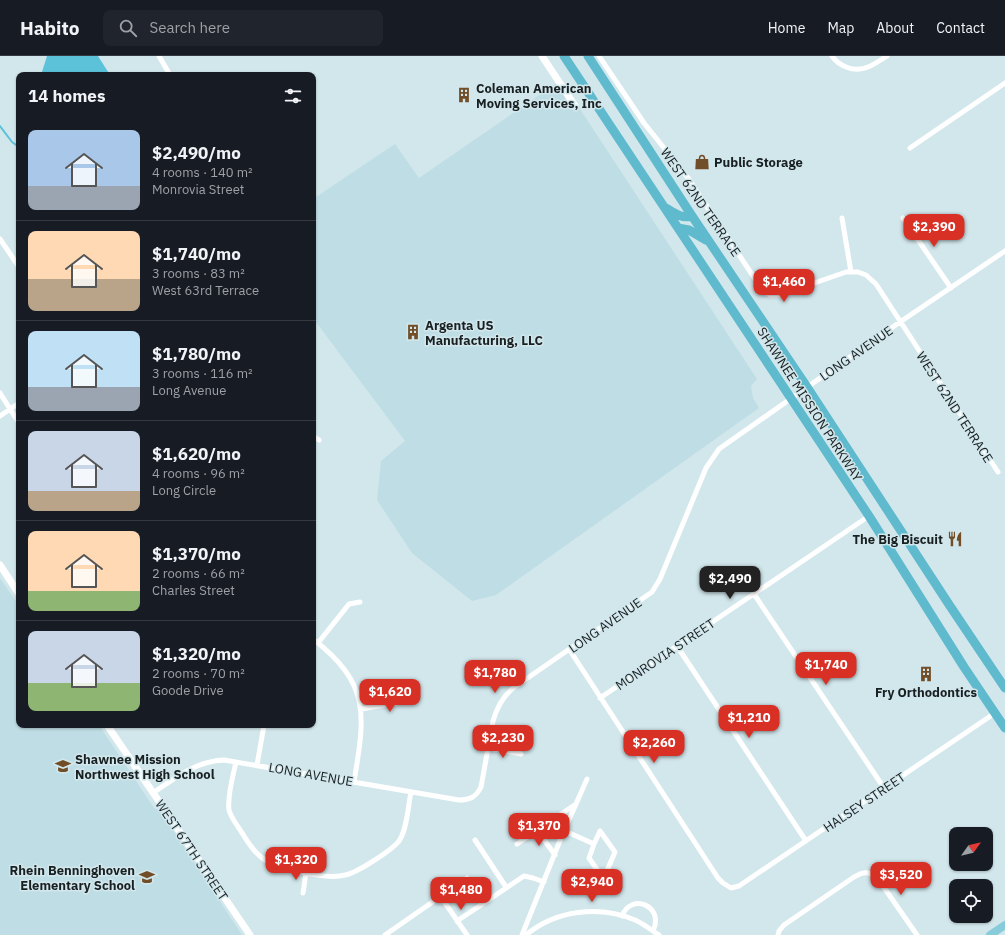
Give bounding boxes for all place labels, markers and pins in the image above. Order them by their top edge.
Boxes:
place label: Coleman American Moving Services, Inc [476,80,602,112]
building icon: Coleman American Moving Services, Inc [455,86,473,104]
shop icon: Public Storage [693,153,711,171]
place label: Public Storage [714,154,803,171]
pin: $2,390 [901,214,967,248]
pin: $1,460 [751,269,817,303]
place label: Argenta US Manufacturing, LLC [425,317,543,349]
building icon: Argenta US Manufacturing, LLC [404,323,422,341]
restaurant icon: The Big Biscuit [946,530,964,548]
place label: The Big Biscuit [853,531,943,548]
pin: $2,490 [697,566,763,600]
pin: $1,740 [793,652,859,686]
pin: $1,780 [462,660,528,694]
building icon: Fry Orthodontics [917,665,935,683]
pin: $1,620 [357,679,423,713]
place label: Fry Orthodontics [875,684,978,701]
pin: $1,210 [716,705,782,739]
pin: $2,230 [470,725,536,759]
pin: $2,260 [621,730,687,764]
place label: Shawnee Mission Northwest High School [75,751,215,783]
school or university icon: Shawnee Mission Northwest High School [54,757,72,775]
pin: $1,370 [506,813,572,847]
pin: $1,320 [263,847,329,881]
place label: Rhein Benninghoven Elementary School [10,862,135,894]
pin: $3,520 [868,862,934,896]
school or university icon: Rhein Benninghoven Elementary School [138,868,156,886]
pin: $2,940 [559,869,625,903]
pin: $1,480 [428,877,494,911]

